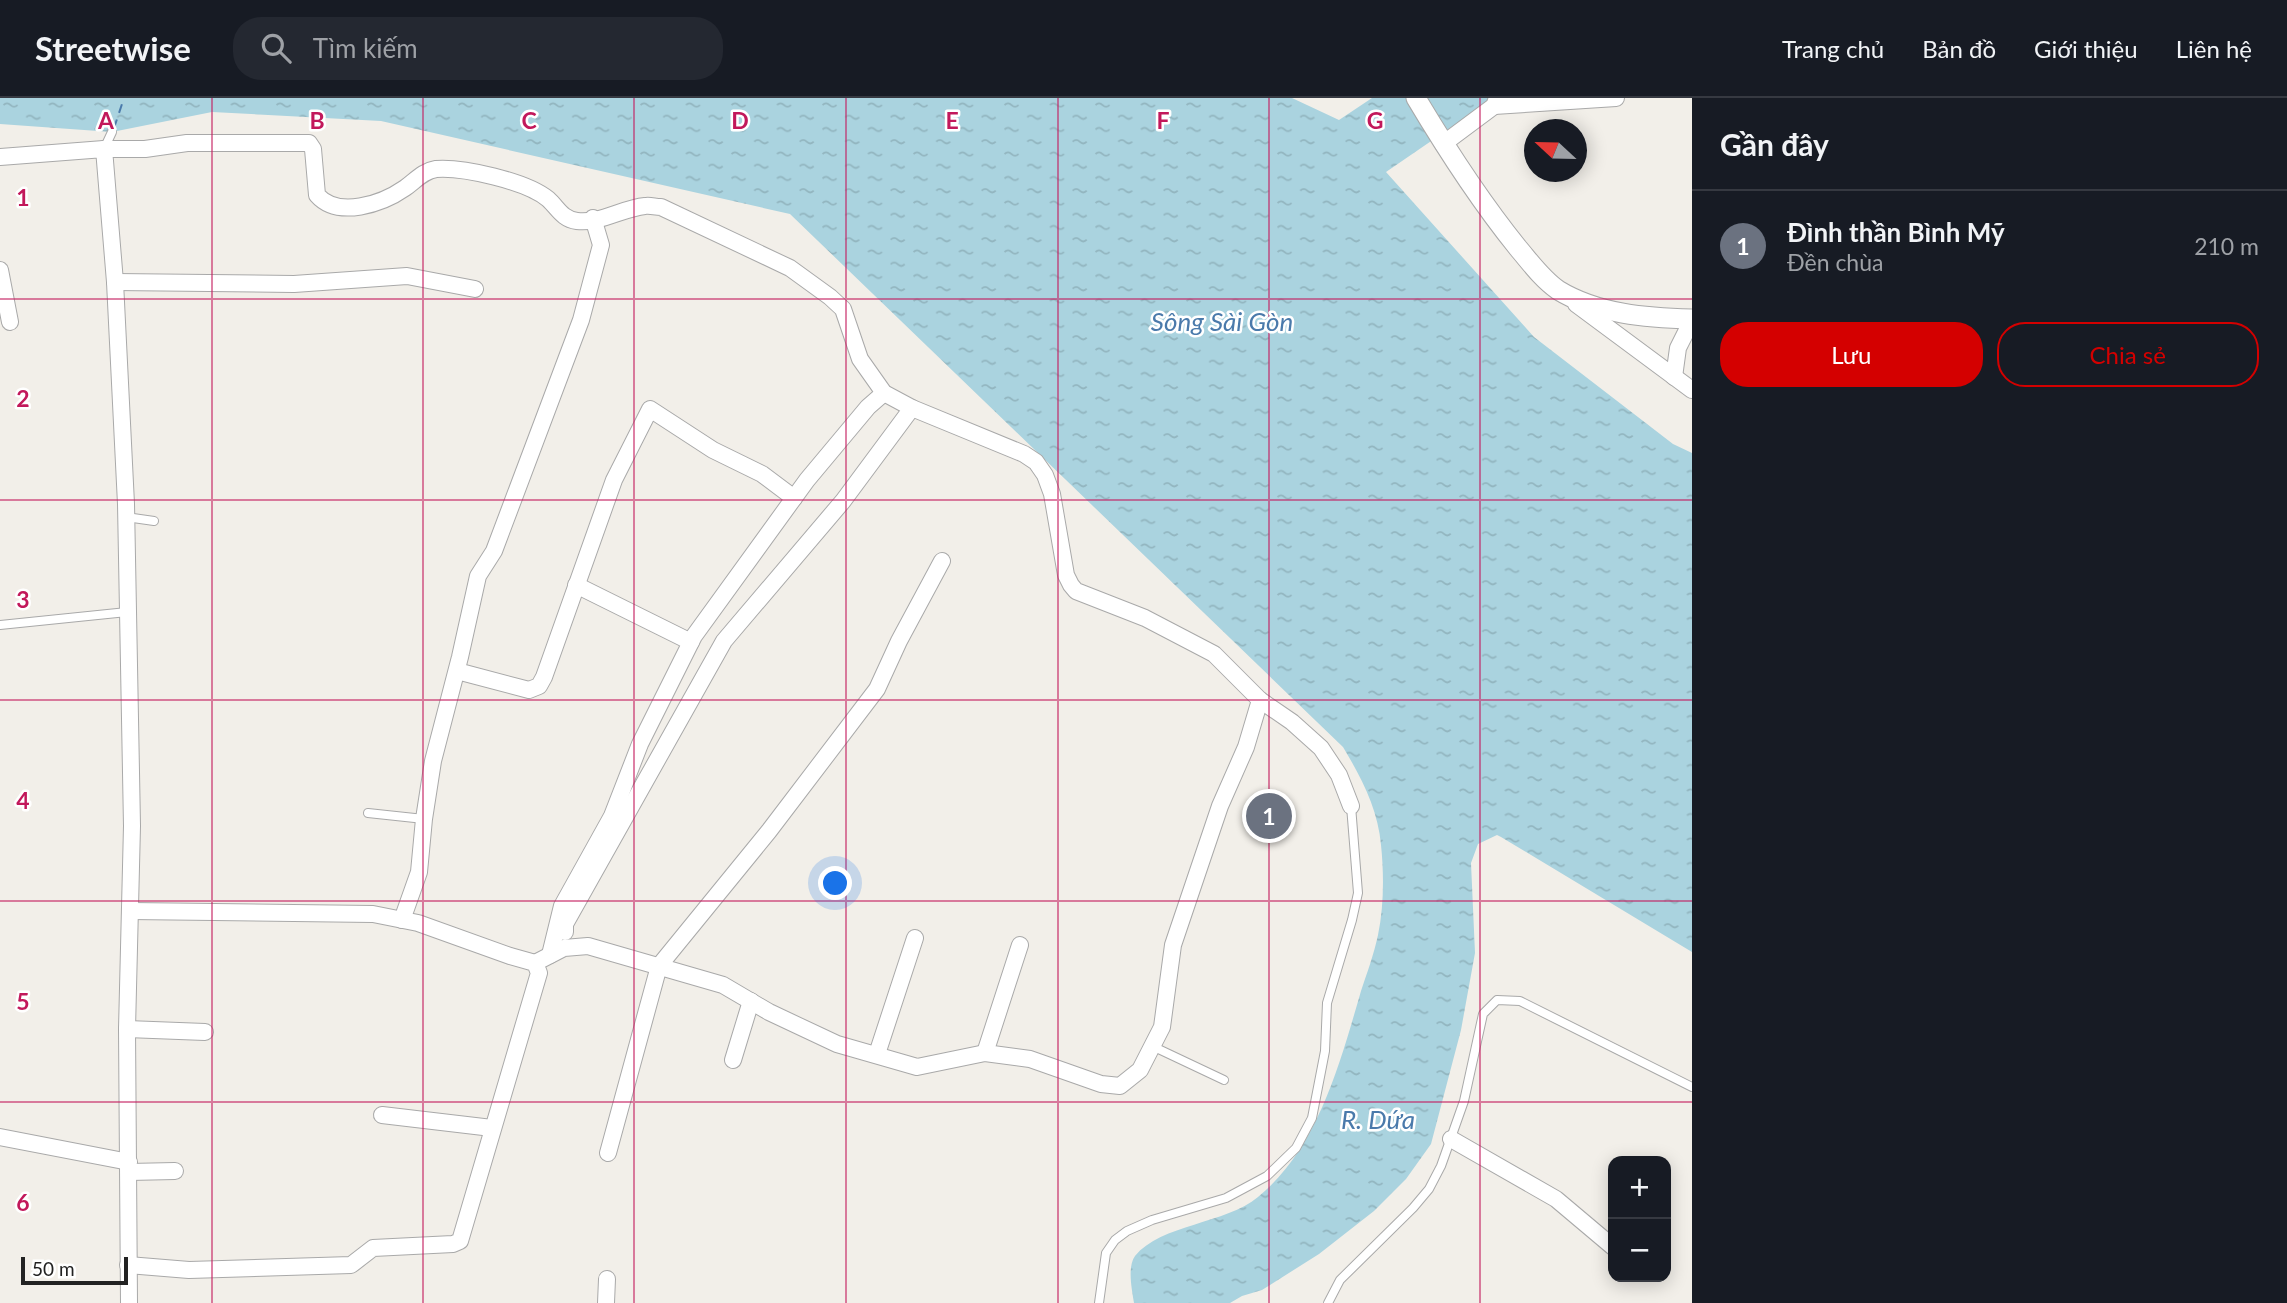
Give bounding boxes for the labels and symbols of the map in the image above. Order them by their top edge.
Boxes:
text: A [97,106,115,134]
text: B [309,106,325,134]
text: C [521,106,537,134]
text: D [731,106,749,134]
text: E [945,106,959,134]
text: F [1156,106,1170,134]
text: G [1367,106,1383,134]
north arrow [1524,119,1587,182]
text: 1 [16,183,30,211]
water label: Sông Sài Gòn [1151,305,1293,337]
text: 2 [16,384,30,412]
text: 3 [16,585,30,613]
text: 4 [16,786,30,814]
pin: 1 [1246,790,1292,842]
your location [818,866,852,900]
text: 5 [16,987,30,1015]
water label: R. Dứa [1341,1103,1415,1135]
text: 6 [16,1188,30,1216]
scale bar [21,1254,128,1286]

